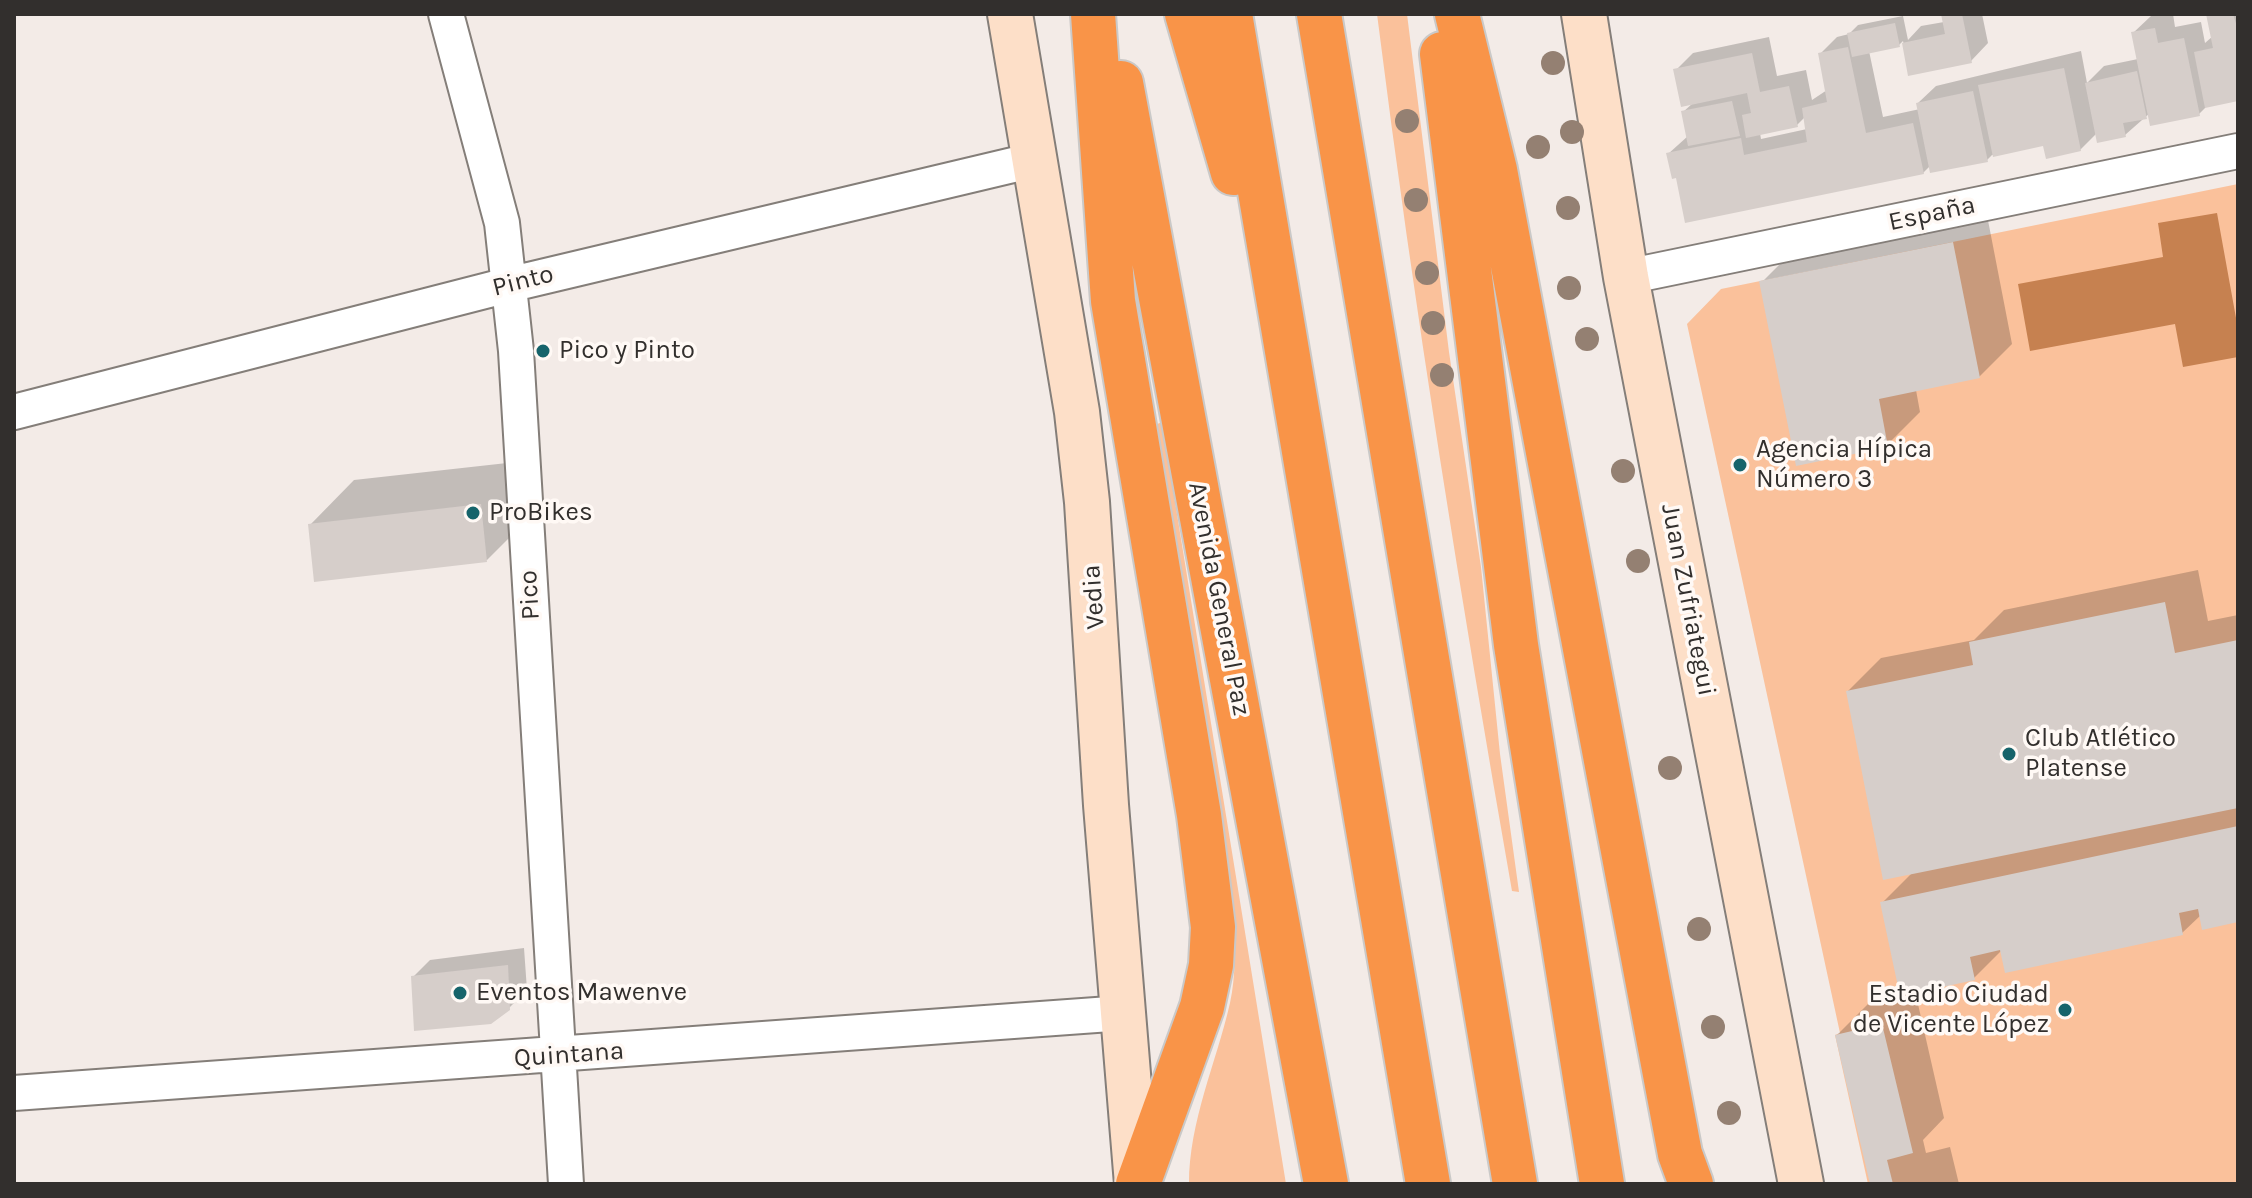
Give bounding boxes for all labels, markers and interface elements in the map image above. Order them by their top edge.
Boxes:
street label: España [1886,190,1978,238]
street label: Pinto [489,258,557,304]
place label: Pico y Pinto [559,335,695,367]
marker: Pico y Pinto [534,342,552,360]
place label: Agencia Hípica Número 3 [1756,434,1932,496]
marker: Agencia Hípica Número 3 [1731,456,1749,474]
street label: Avenida General Paz [1181,479,1257,719]
place label: ProBikes [489,497,593,529]
street label: Juan Zufriategui [1654,501,1722,699]
marker: ProBikes [464,504,482,522]
street label: Vedia [1076,564,1112,630]
street label: Pico [513,569,547,621]
place label: Club Atlético Platense [2025,723,2176,784]
marker: Club Atlético Platense [2000,745,2018,763]
place label: Eventos Mawenve [476,977,687,1009]
place label: Estadio Ciudad de Vicente López [1853,979,2049,1040]
marker: Eventos Mawenve [451,984,469,1002]
marker: Estadio Ciudad de Vicente López [2056,1001,2074,1019]
street label: Quintana [513,1036,625,1074]

